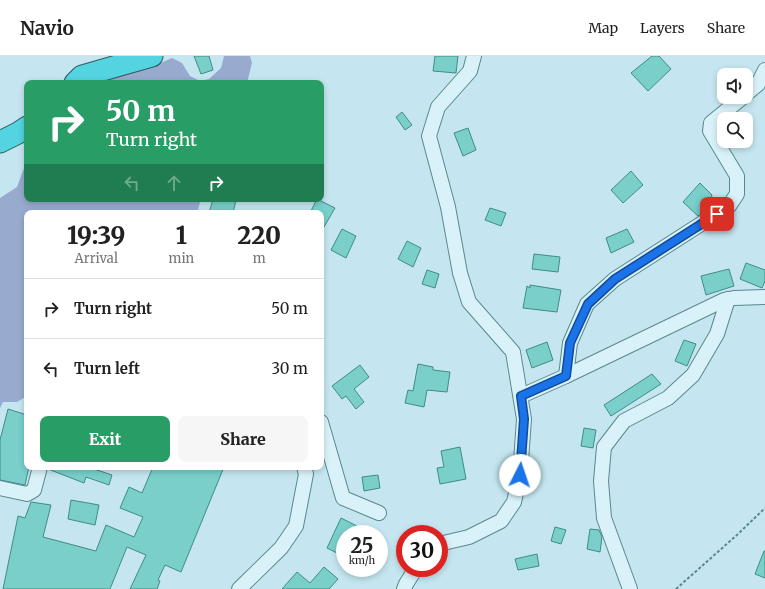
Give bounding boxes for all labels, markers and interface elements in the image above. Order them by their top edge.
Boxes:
text: Navio [20,16,74,40]
text: Map [588,19,618,37]
text: Layers [640,19,685,37]
text: Share [707,19,745,37]
map controls [717,68,753,148]
button: sound [717,68,753,104]
text: 50 m [106,93,175,129]
icon: right [40,96,92,148]
button: search [717,112,753,148]
text: Turn right [106,128,197,151]
icon: left [121,172,143,194]
icon: ahead [163,172,185,194]
icon: right [205,172,227,194]
pin [700,197,734,231]
icon: arrive [706,203,728,225]
text: 19:39 [67,220,126,251]
text: 1 [176,220,187,251]
text: 220 [237,220,281,251]
text: Arrival [75,250,118,267]
text: min [169,250,194,267]
text: m [253,250,266,267]
icon: right [40,298,62,320]
text: Turn right [74,299,152,318]
text: 50 m [271,299,308,318]
icon: left [40,358,62,380]
text: Turn left [74,359,140,378]
text: 30 m [271,359,308,378]
button: Exit [40,416,170,462]
button: Share [178,416,308,462]
position arrow [499,454,541,496]
speed limit sign: 30 [396,525,448,577]
text: 25 [351,533,373,558]
text: km/h [349,554,375,567]

